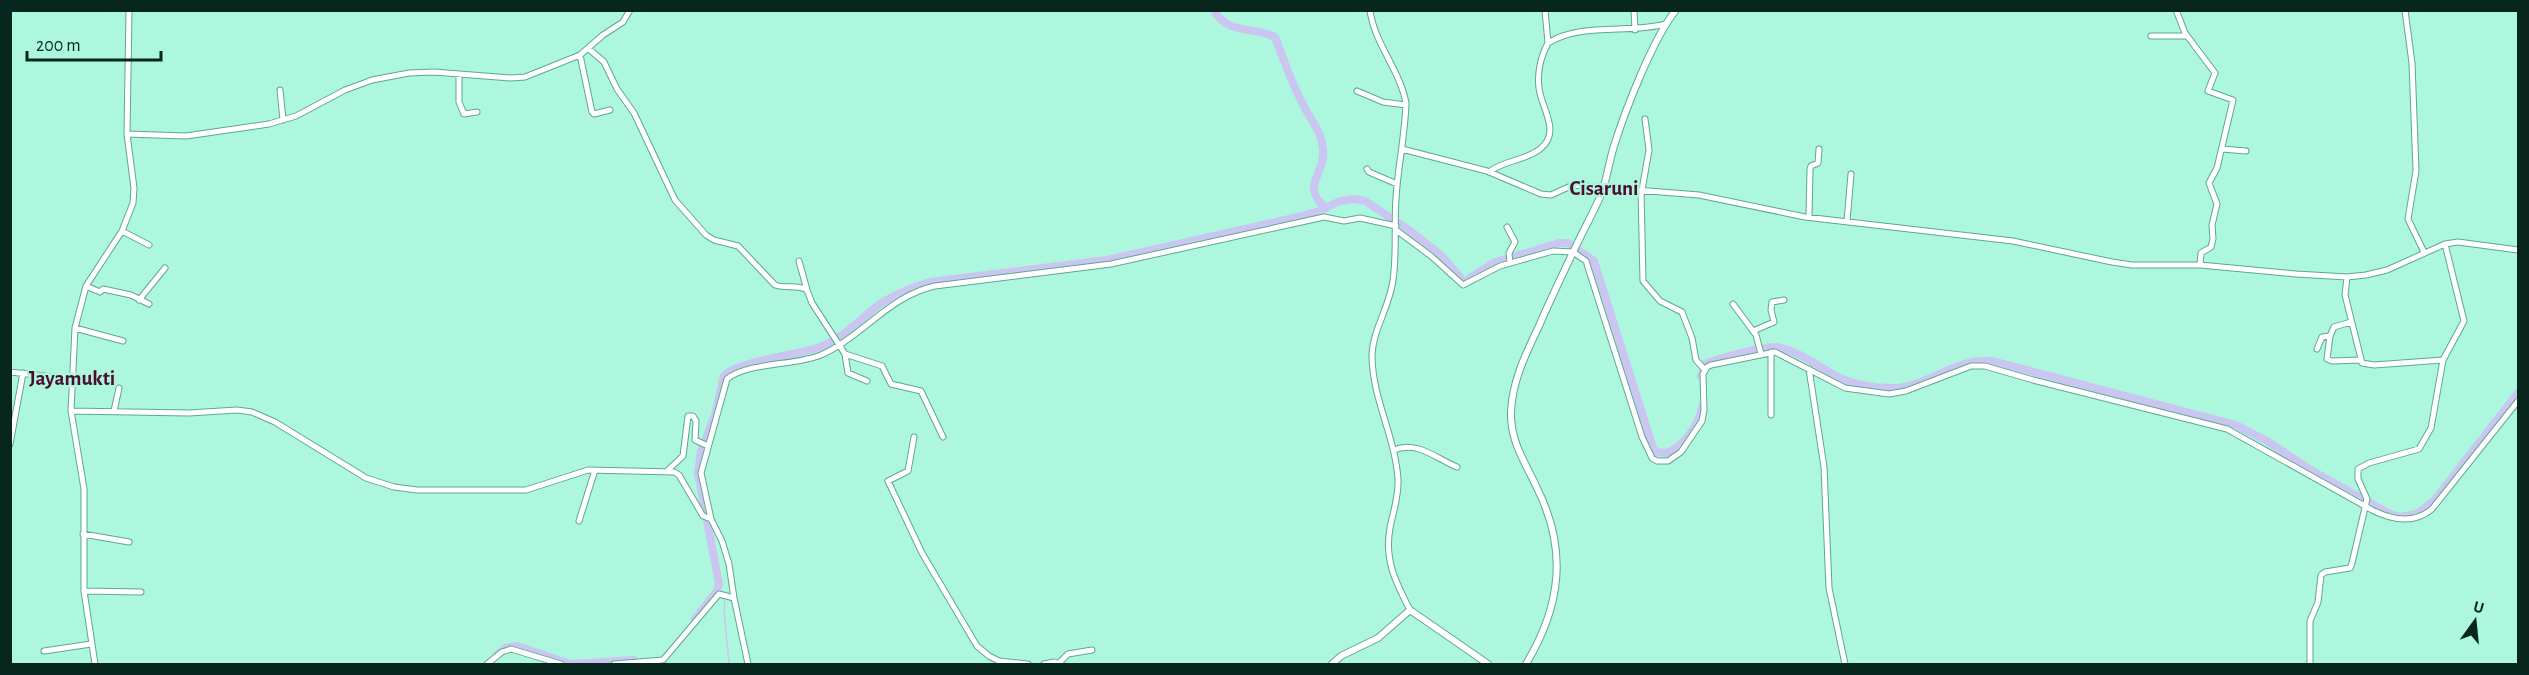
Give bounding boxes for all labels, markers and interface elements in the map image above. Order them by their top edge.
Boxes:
scale bar [27,24,160,62]
text: 200 m [36,37,81,55]
district label: Cisaruni [1569,178,1639,199]
district label: Jayamukti [29,368,115,389]
north arrow [2445,591,2505,651]
text: U [2472,598,2486,617]

